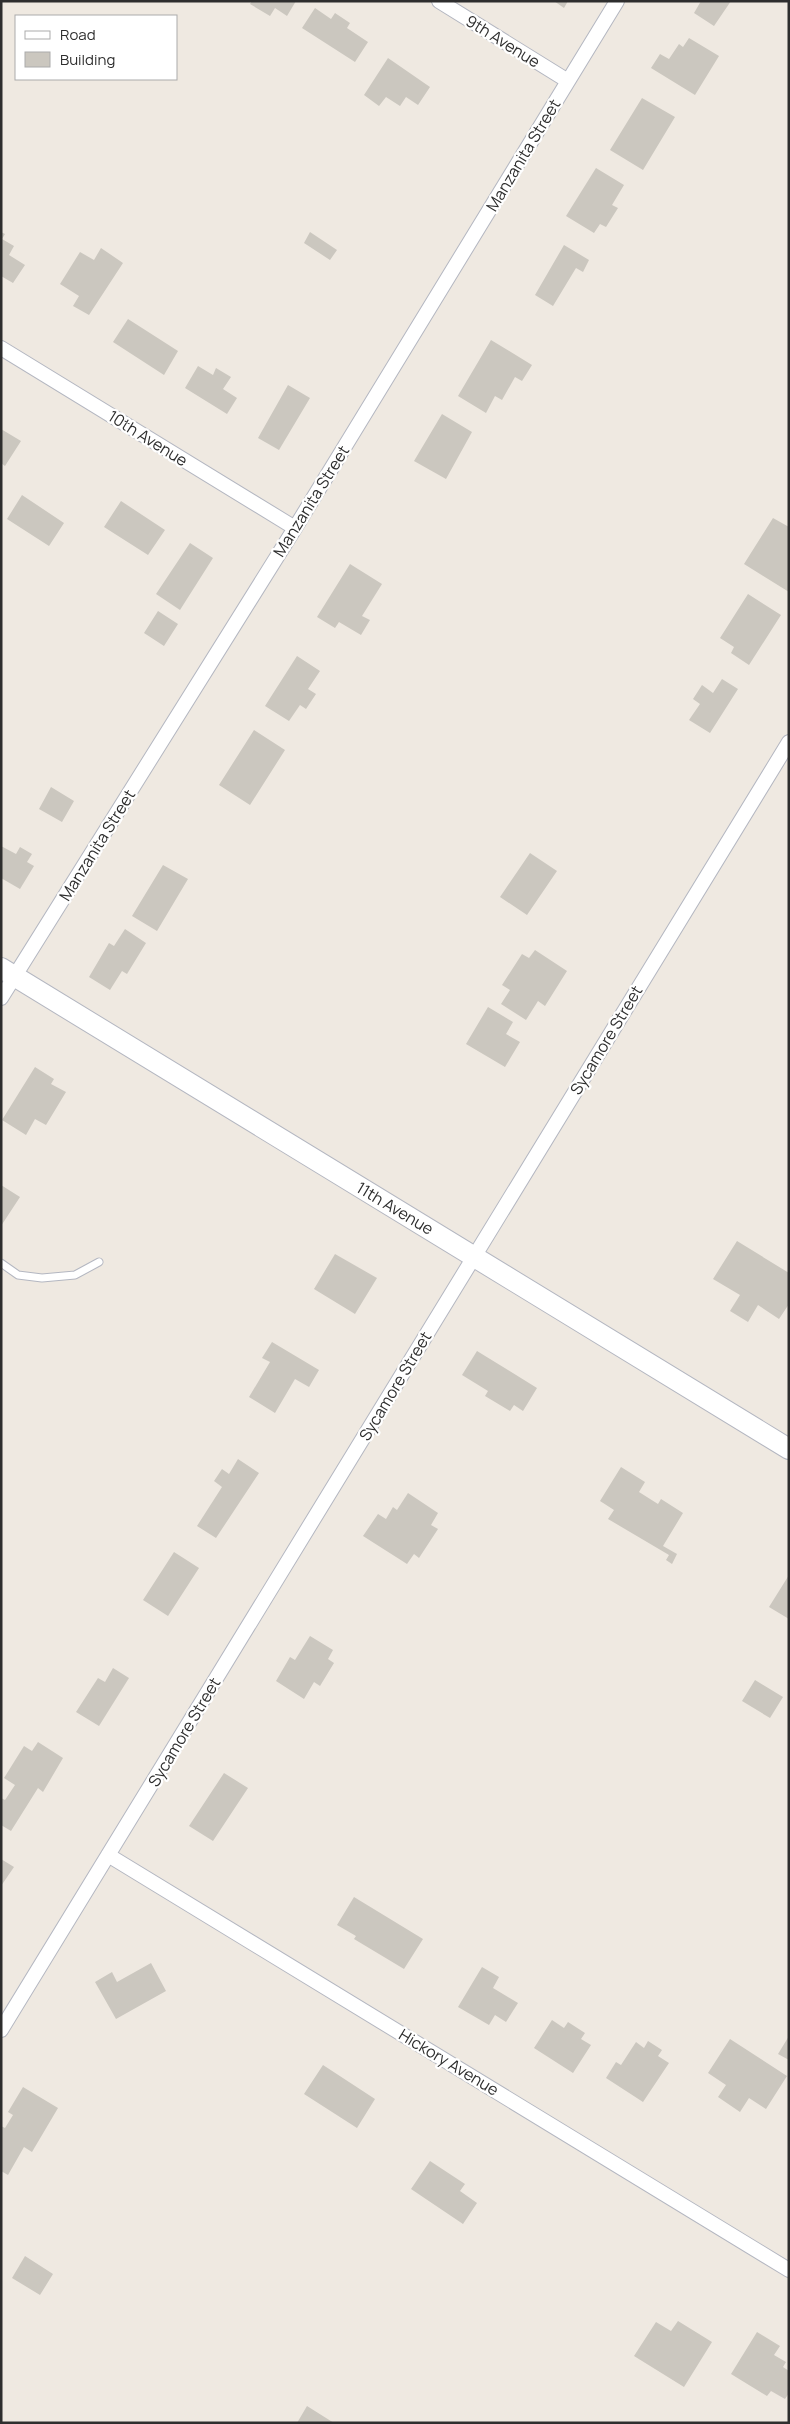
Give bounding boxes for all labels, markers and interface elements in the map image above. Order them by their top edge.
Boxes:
street label: 9th Avenue [462,9,544,73]
legend [15,15,178,80]
text: Road [60,24,96,45]
text: Building [60,49,115,70]
street label: Manzanita Street [481,95,565,215]
street label: 10th Avenue [104,405,192,471]
street label: Manzanita Street [268,441,354,561]
street label: Manzanita Street [54,785,140,905]
street label: Sycamore Street [565,981,647,1099]
street label: 11th Avenue [352,1176,438,1240]
street label: Sycamore Street [354,1327,436,1445]
street label: Sycamore Street [143,1673,225,1791]
street label: Hickory Avenue [395,2024,503,2100]

